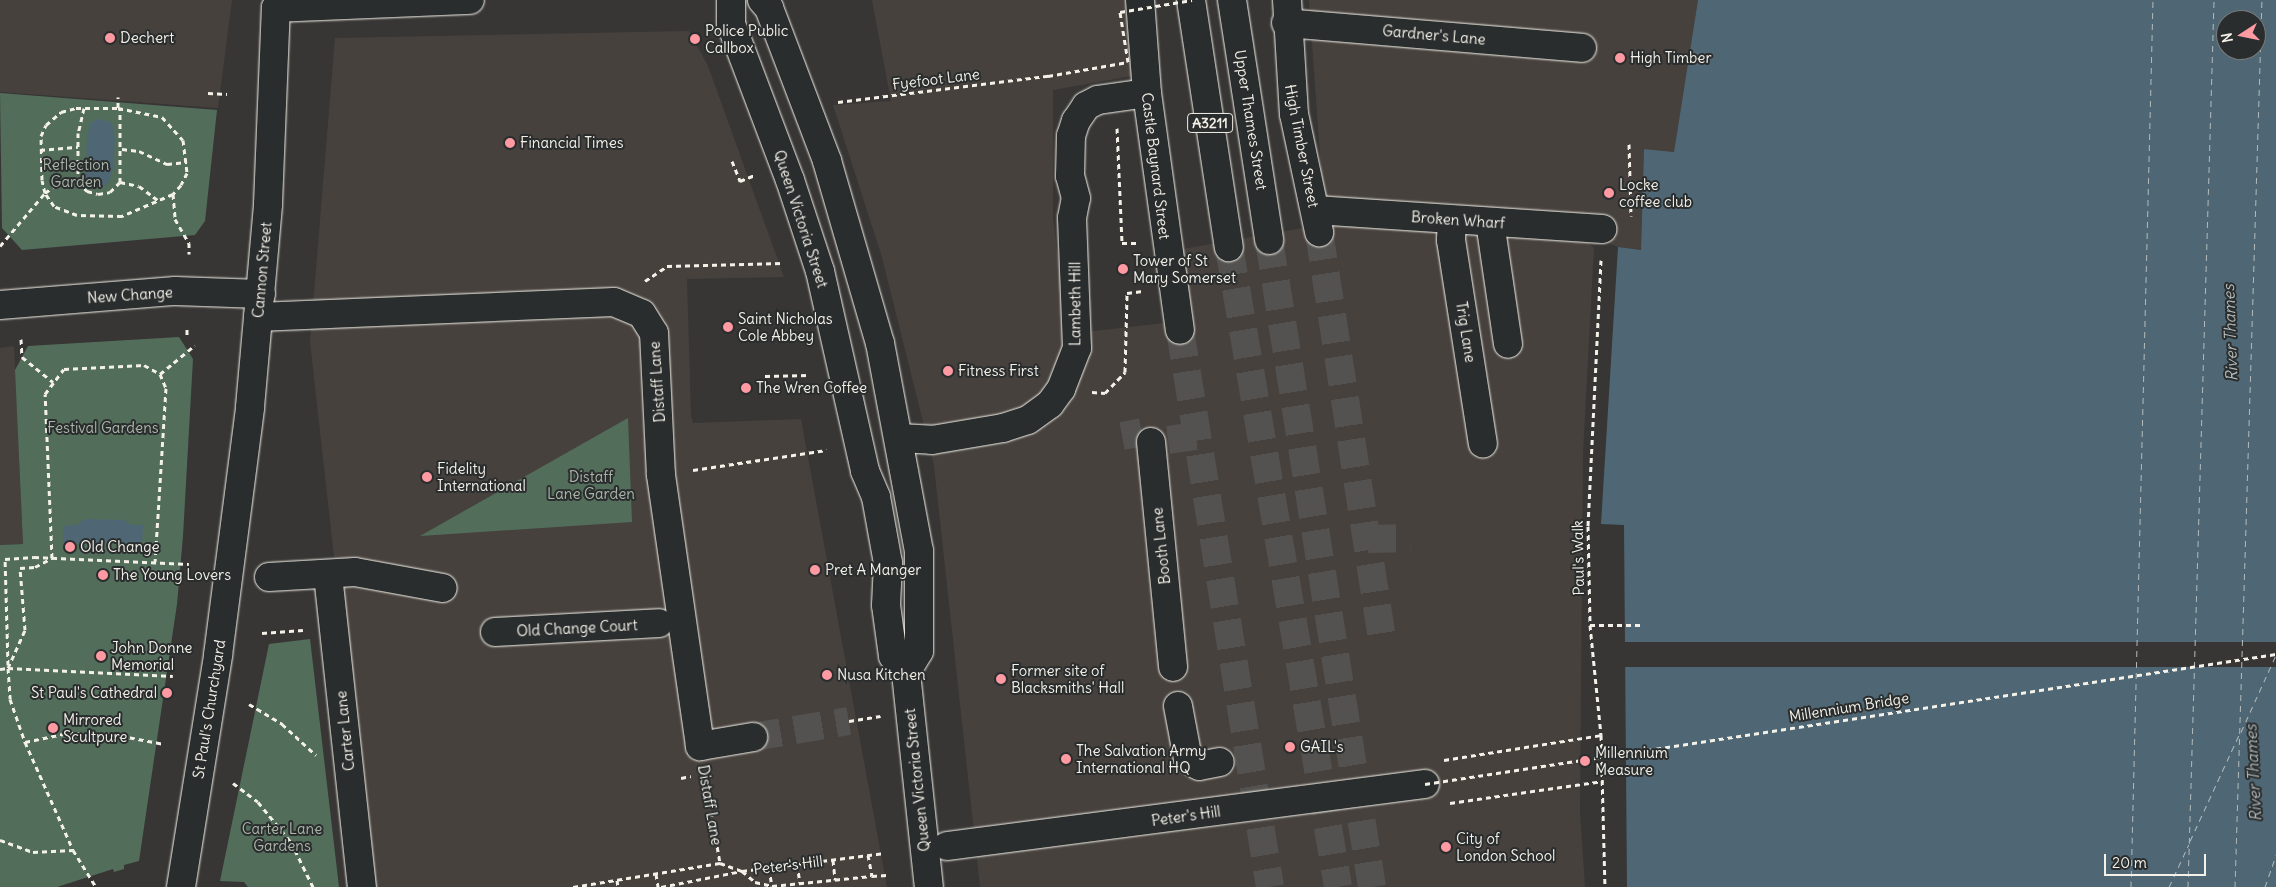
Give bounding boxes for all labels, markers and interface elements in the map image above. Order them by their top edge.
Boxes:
north arrow [2216,10,2266,60]
place label: Police Public Callbox [705,21,788,56]
street label: Gardner's Lane [1382,22,1486,48]
place label: Dechert [120,29,174,47]
text: N [2217,31,2237,44]
marker: Dechert [104,32,116,44]
marker: Police Public Callbox [689,33,701,45]
street label: Upper Thames Street [1231,49,1271,191]
place label: High Timber [1630,49,1712,67]
marker: High Timber [1614,52,1626,64]
street label: Fyefoot Lane [891,65,981,93]
street label: High Timber Street [1281,83,1323,209]
street label: Castle Baynard Street [1138,92,1174,240]
road number: A3211 [1186,112,1234,134]
place label: Financial Times [520,134,624,152]
marker: Financial Times [504,137,516,149]
street label: Queen Victoria Street [770,148,832,290]
park label: Reflection Garden [43,155,109,190]
place label: Locke coffee club [1619,175,1692,210]
marker: Locke coffee club [1603,187,1615,199]
street label: Broken Wharf [1410,208,1506,232]
street label: Cannon Street [249,221,275,319]
place label: Tower of St Mary Somerset [1133,251,1236,286]
street label: Lambeth Hill [1066,262,1084,346]
marker: Tower of St Mary Somerset [1117,263,1129,275]
street label: New Change [87,283,173,307]
water label: River Thames [2219,284,2241,382]
street label: Trig Lane [1452,300,1480,364]
place label: Saint Nicholas Cole Abbey [738,309,833,344]
marker: Saint Nicholas Cole Abbey [722,321,734,333]
street label: Distaff Lane [645,341,669,423]
place label: Fitness First [958,362,1039,380]
marker: Fitness First [942,365,954,377]
place label: The Wren Coffee [756,379,867,397]
marker: The Wren Coffee [740,382,752,394]
park label: Festival Gardens [47,419,159,437]
place label: Fidelity International [437,459,526,494]
park label: Distaff Lane Garden [547,467,635,502]
marker: Fidelity International [421,471,433,483]
street label: Booth Lane [1148,507,1174,585]
street label: Paul's Walk [1568,520,1588,596]
place label: Old Change [80,538,160,556]
marker: Old Change [64,541,76,553]
place label: Pret A Manger [825,561,921,579]
marker: Pret A Manger [809,564,821,576]
place label: The Young Lovers [113,566,231,584]
marker: The Young Lovers [97,569,109,581]
street label: Old Change Court [516,616,638,640]
place label: John Donne Memorial [111,638,192,673]
street label: St Paul's Churchyard [189,638,229,780]
marker: John Donne Memorial [95,650,107,662]
place label: Former site of Blacksmiths' Hall [1011,661,1124,696]
place label: Nusa Kitchen [837,666,926,684]
marker: Nusa Kitchen [821,669,833,681]
marker: Former site of Blacksmiths' Hall [995,673,1007,685]
place label: St Paul's Cathedral [31,684,157,702]
marker: St Paul's Cathedral [161,687,173,699]
street label: Millennium Bridge [1788,689,1910,725]
street label: Carter Lane [332,690,358,772]
street label: Queen Victoria Street [901,707,933,853]
place label: Mirrored Scultpure [63,710,127,745]
marker: Mirrored Scultpure [47,722,59,734]
water label: River Thames [2241,724,2265,822]
place label: GAIL's [1300,738,1344,756]
place label: The Salvation Army International HQ [1076,741,1207,776]
marker: GAIL's [1284,741,1296,753]
place label: Millennium Measure [1595,743,1668,778]
marker: The Salvation Army International HQ [1060,753,1072,765]
marker: Millennium Measure [1579,755,1591,767]
street label: Distaff Lane [694,763,726,847]
street label: Peter's Hill [1150,802,1222,830]
park label: Carter Lane Gardens [242,819,322,854]
place label: City of London School [1456,829,1555,864]
marker: City of London School [1440,841,1452,853]
scale bar [2106,844,2208,876]
street label: Peter's Hill [752,852,824,878]
text: 20 m [2112,853,2147,872]

